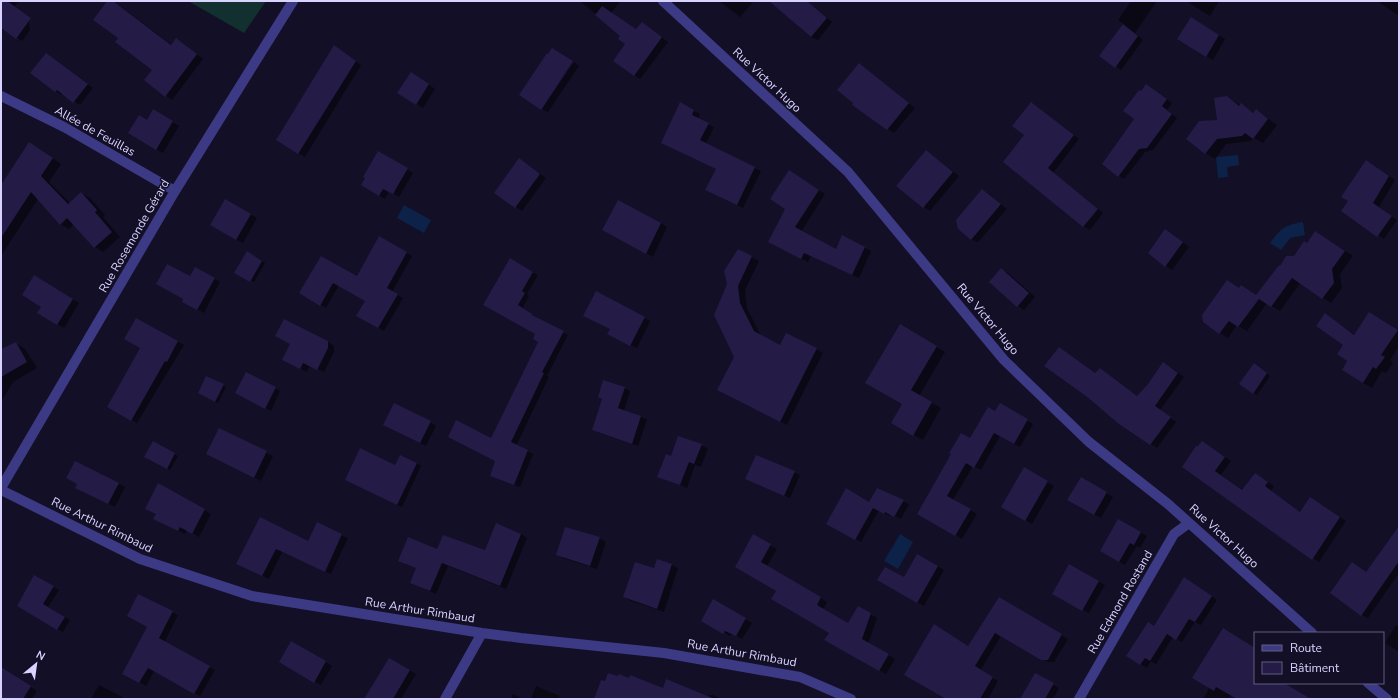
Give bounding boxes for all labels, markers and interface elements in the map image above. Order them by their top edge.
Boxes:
street label: Rue Victor Hugo [729,44,805,116]
street label: Allée de Feuillas [52,102,138,160]
street label: Rue Rosemonde Gérard [95,177,173,295]
street label: Rue Victor Hugo [953,280,1023,358]
street label: Rue Arthur Rimbaud [49,494,155,556]
street label: Rue Victor Hugo [1186,500,1263,572]
street label: Rue Edmond Rostand [1084,547,1156,657]
street label: Rue Arthur Rimbaud [364,593,476,627]
legend [1254,632,1384,684]
street label: Rue Arthur Rimbaud [686,635,798,671]
text: Route [1290,640,1322,656]
north arrow [16,644,56,684]
text: N [33,647,48,664]
text: Bâtiment [1290,660,1340,676]

